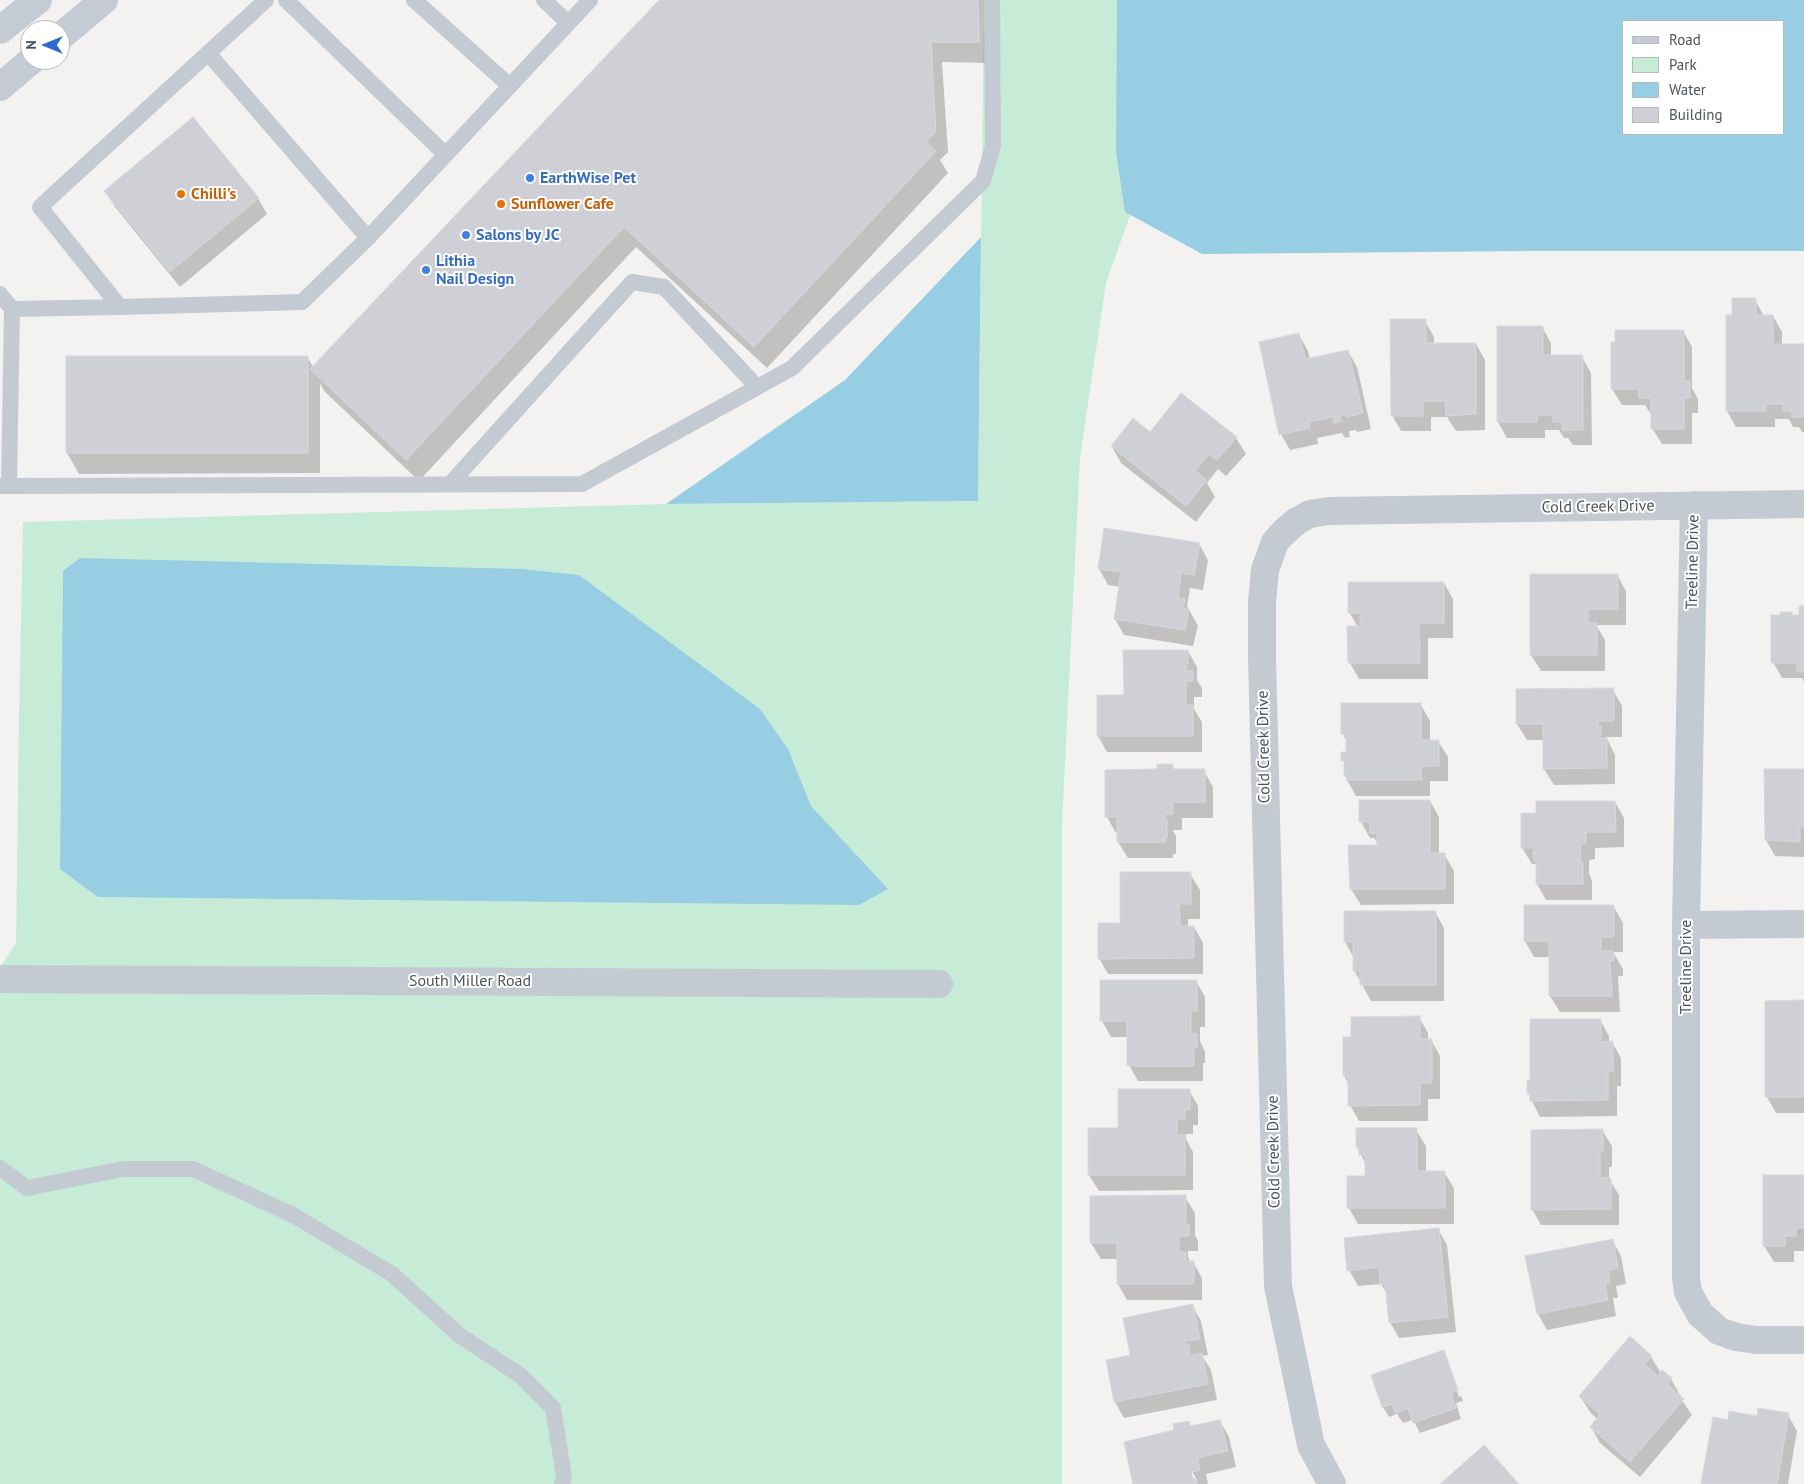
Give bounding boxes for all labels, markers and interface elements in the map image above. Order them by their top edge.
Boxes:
north arrow [20,20,70,70]
legend [1622,20,1784,135]
text: Road [1669,30,1701,49]
text: N [22,40,40,50]
text: Park [1669,55,1697,74]
text: Water [1669,80,1706,99]
text: Building [1669,105,1723,124]
place label: EarthWise Pet [540,168,636,188]
marker: EarthWise Pet [524,172,536,184]
place label: Chilli's [191,184,236,204]
marker: Chilli's [175,188,187,200]
place label: Sunflower Cafe [511,194,614,214]
marker: Sunflower Cafe [495,198,507,210]
place label: Salons by JC [476,225,560,245]
marker: Salons by JC [460,229,472,241]
place label: Lithia Nail Design [436,251,514,289]
marker: Lithia Nail Design [420,264,432,276]
street label: Cold Creek Drive [1541,496,1655,518]
street label: Treeline Drive [1683,514,1703,610]
street label: Cold Creek Drive [1253,690,1275,804]
street label: Treeline Drive [1676,920,1696,1014]
street label: South Miller Road [409,971,531,991]
street label: Cold Creek Drive [1263,1095,1285,1209]

